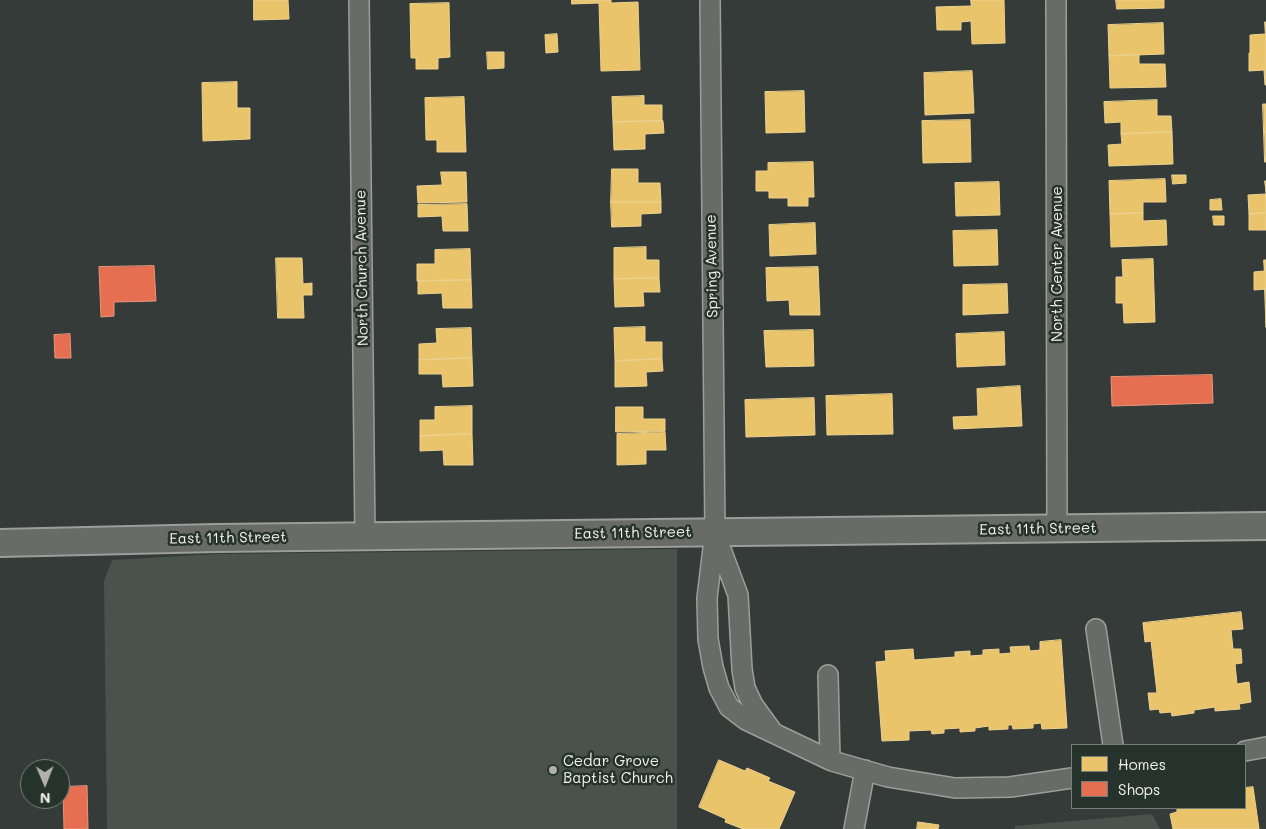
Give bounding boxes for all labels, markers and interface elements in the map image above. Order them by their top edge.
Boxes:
street label: North Center Avenue [1048,186,1066,342]
street label: North Church Avenue [352,190,372,346]
street label: Spring Avenue [702,214,722,318]
street label: East 11th Street [979,519,1097,539]
street label: East 11th Street [574,523,692,543]
street label: East 11th Street [169,528,287,548]
legend [1071,744,1246,809]
place label: Cedar Grove Baptist Church [563,752,673,787]
text: Homes [1118,754,1166,774]
north arrow [20,759,70,809]
marker: Cedar Grove Baptist Church [547,764,559,776]
text: Shops [1118,779,1160,799]
text: N [40,789,51,808]

